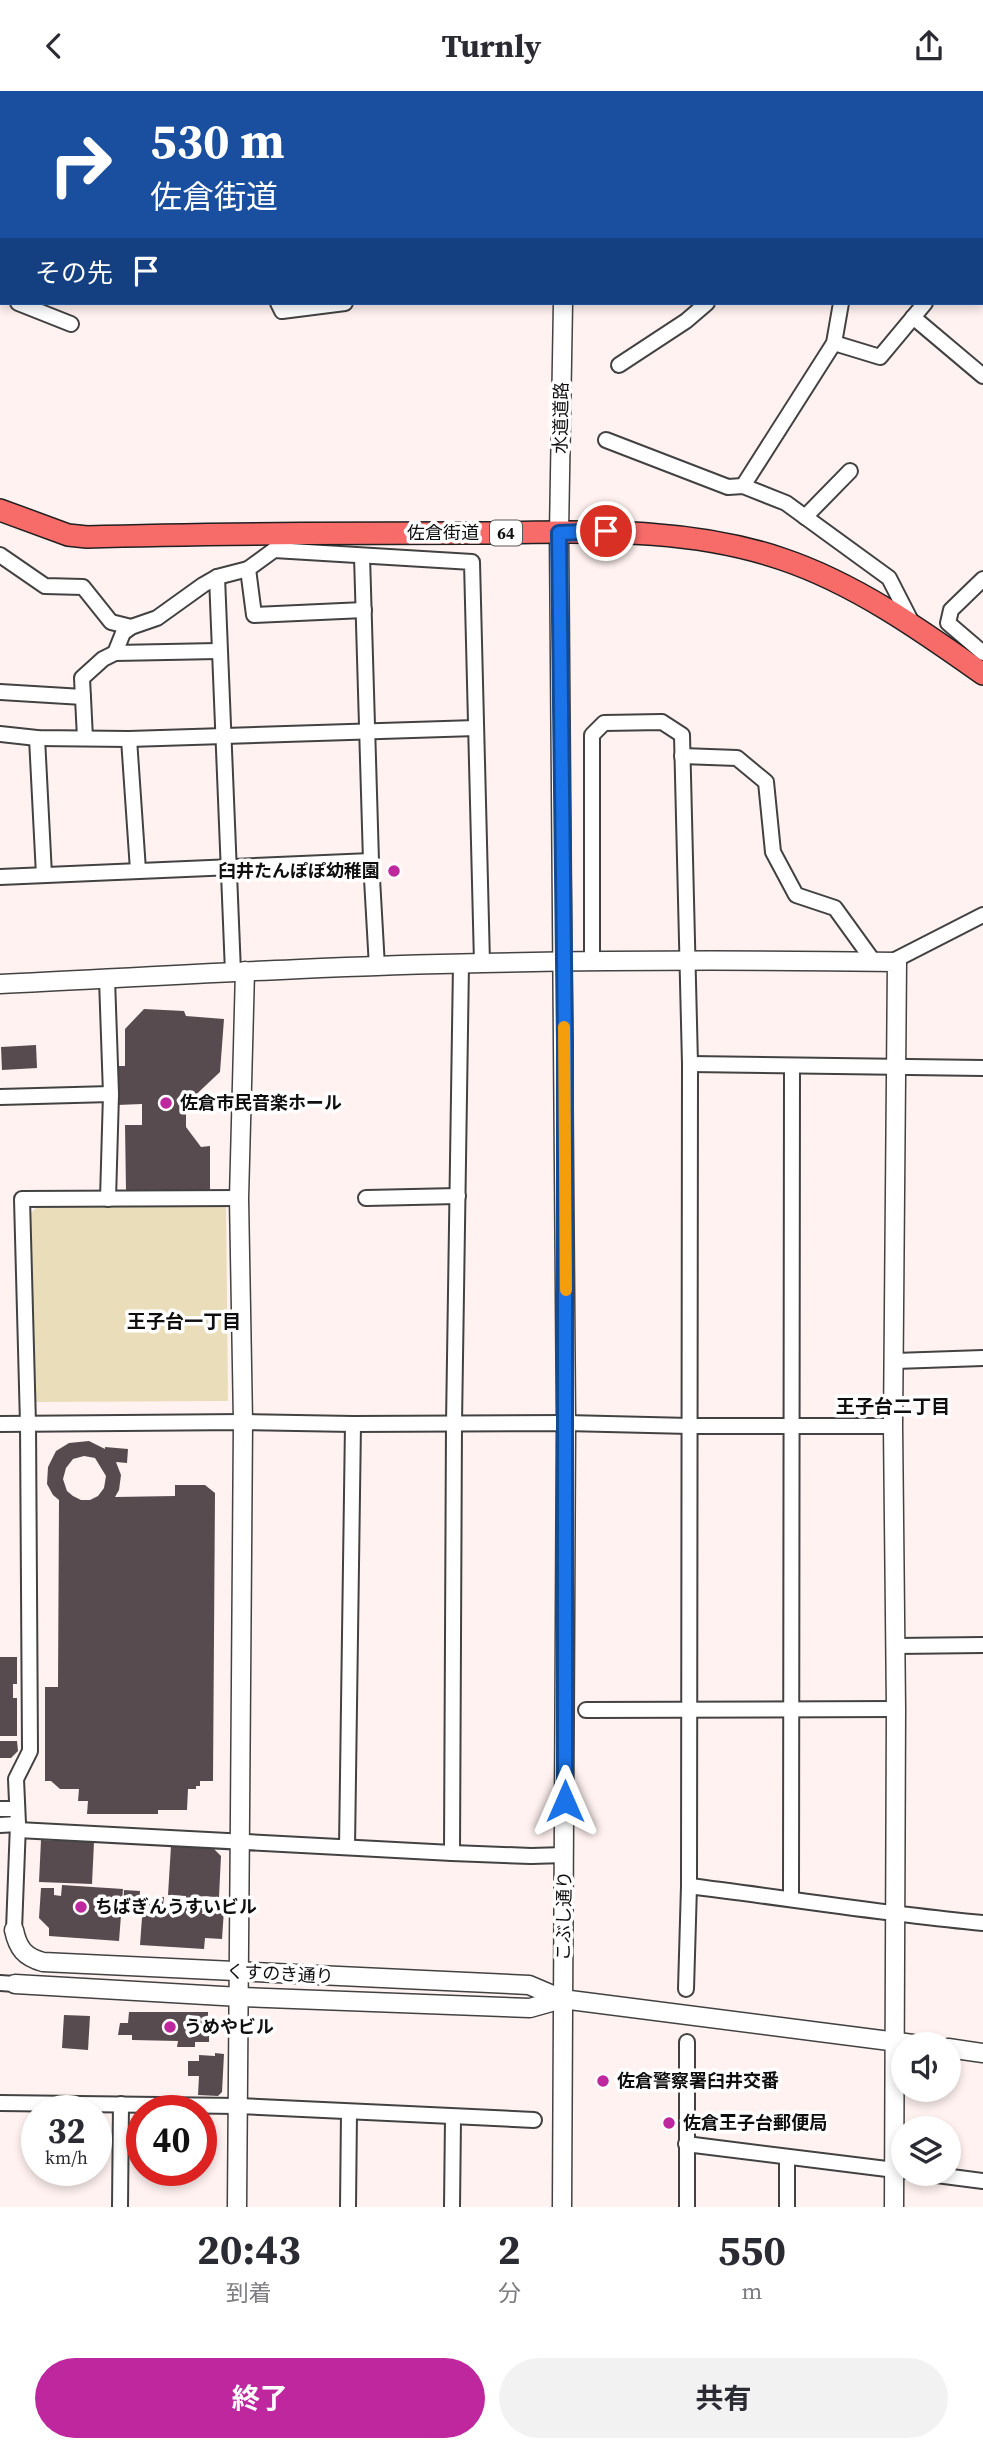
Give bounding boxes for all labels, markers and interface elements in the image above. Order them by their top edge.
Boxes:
text: Turnly [442,24,541,68]
icon: back [35,27,73,65]
icon: share [910,27,948,65]
text: 530 m [150,107,285,174]
icon: right [35,119,126,210]
text: 佐倉街道 [150,175,278,219]
icon: arrive [127,252,165,290]
text: その先 [35,255,113,291]
street label: 水道道路 [547,382,574,454]
pin [576,501,636,561]
icon: arrive [587,512,625,550]
street label: 佐倉街道 [407,520,479,545]
road number: 64 [490,521,522,545]
place label: 臼井たんぽぽ幼稚園 [218,858,380,883]
marker: 臼井たんぽぽ幼稚園 [386,863,402,879]
place label: 佐倉市民音楽ホール [180,1090,342,1115]
marker: 佐倉市民音楽ホール [158,1095,174,1111]
district label: 王子台一丁目 [127,1308,241,1334]
district label: 王子台二丁目 [836,1393,950,1419]
position arrow [528,1764,602,1838]
street label: こぶし通り [550,1871,577,1961]
place label: ちばぎんうすいビル [95,1894,257,1919]
marker: ちばぎんうすいビル [73,1899,89,1915]
street label: くすのき通り [226,1958,334,1989]
place label: うめやビル [184,2014,274,2039]
marker: うめやビル [162,2019,178,2035]
map controls [891,2032,961,2186]
button: sound [891,2032,961,2102]
place label: 佐倉警察署臼井交番 [617,2068,779,2093]
marker: 佐倉警察署臼井交番 [595,2073,611,2089]
speed limit sign: 40 [126,2095,217,2186]
text: 32 [48,2107,85,2155]
place label: 佐倉王子台郵便局 [683,2110,827,2135]
marker: 佐倉王子台郵便局 [661,2115,677,2131]
button: layers [891,2116,961,2186]
text: km/h [45,2145,88,2170]
text: 20:43 [197,2220,301,2278]
text: 2 [498,2220,521,2278]
text: 550 [718,2221,786,2279]
text: m [741,2275,762,2307]
text: 到着 [226,2277,272,2309]
text: 分 [498,2277,521,2309]
button: 終了 [35,2358,485,2438]
button: 共有 [499,2358,948,2438]

